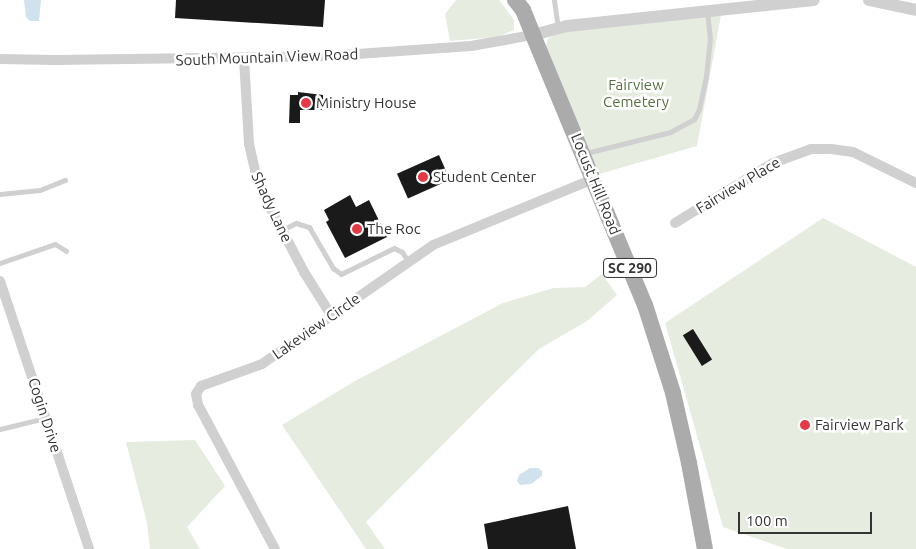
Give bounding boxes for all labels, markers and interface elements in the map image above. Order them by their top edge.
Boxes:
street label: South Mountain View Road [175,45,359,69]
park label: Fairview Cemetery [603,75,669,110]
place label: Ministry House [316,94,417,112]
marker: Ministry House [300,97,312,109]
street label: Locust Hill Road [567,131,625,237]
street label: Fairview Place [693,153,783,217]
place label: Student Center [433,168,536,186]
street label: Shady Lane [248,169,296,245]
marker: Student Center [417,171,429,183]
place label: The Roc [367,220,421,238]
marker: The Roc [351,223,363,235]
road number: SC 290 [602,256,658,280]
street label: Lakeview Circle [269,289,363,363]
street label: Cogin Drive [24,375,66,455]
place label: Fairview Park [815,416,904,434]
marker: Fairview Park [799,419,811,431]
scale bar [741,502,875,534]
text: 100 m [746,512,788,529]

